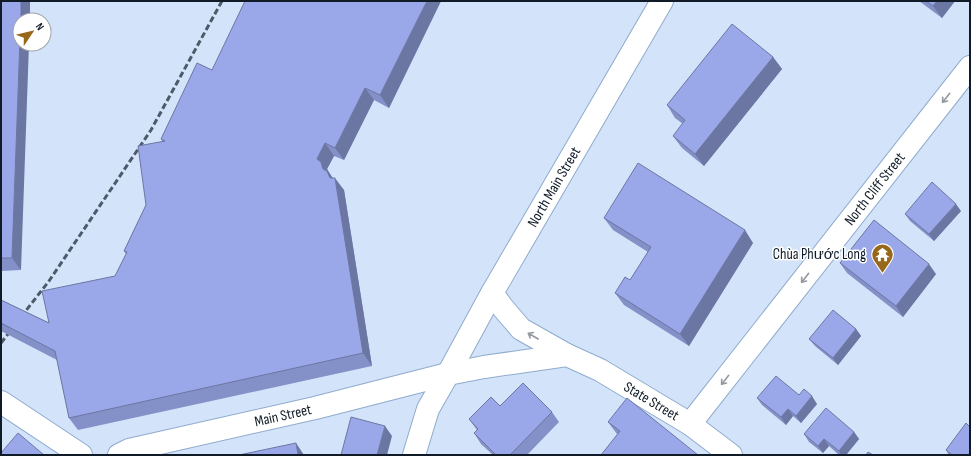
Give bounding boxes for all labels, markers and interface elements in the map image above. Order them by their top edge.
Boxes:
north arrow [12,12,52,52]
text: N [33,20,47,33]
one-way arrow [942,93,950,104]
street label: North Main Street [523,143,585,231]
street label: North Cliff Street [840,148,910,229]
temple icon: Chùa Phước Long [869,241,895,274]
place label: Chùa Phước Long [773,245,866,264]
one-way arrow [801,272,810,283]
one-way arrow [527,331,539,339]
one-way arrow [721,375,730,386]
street label: State Street [620,377,683,425]
street label: Main Street [253,400,314,431]

